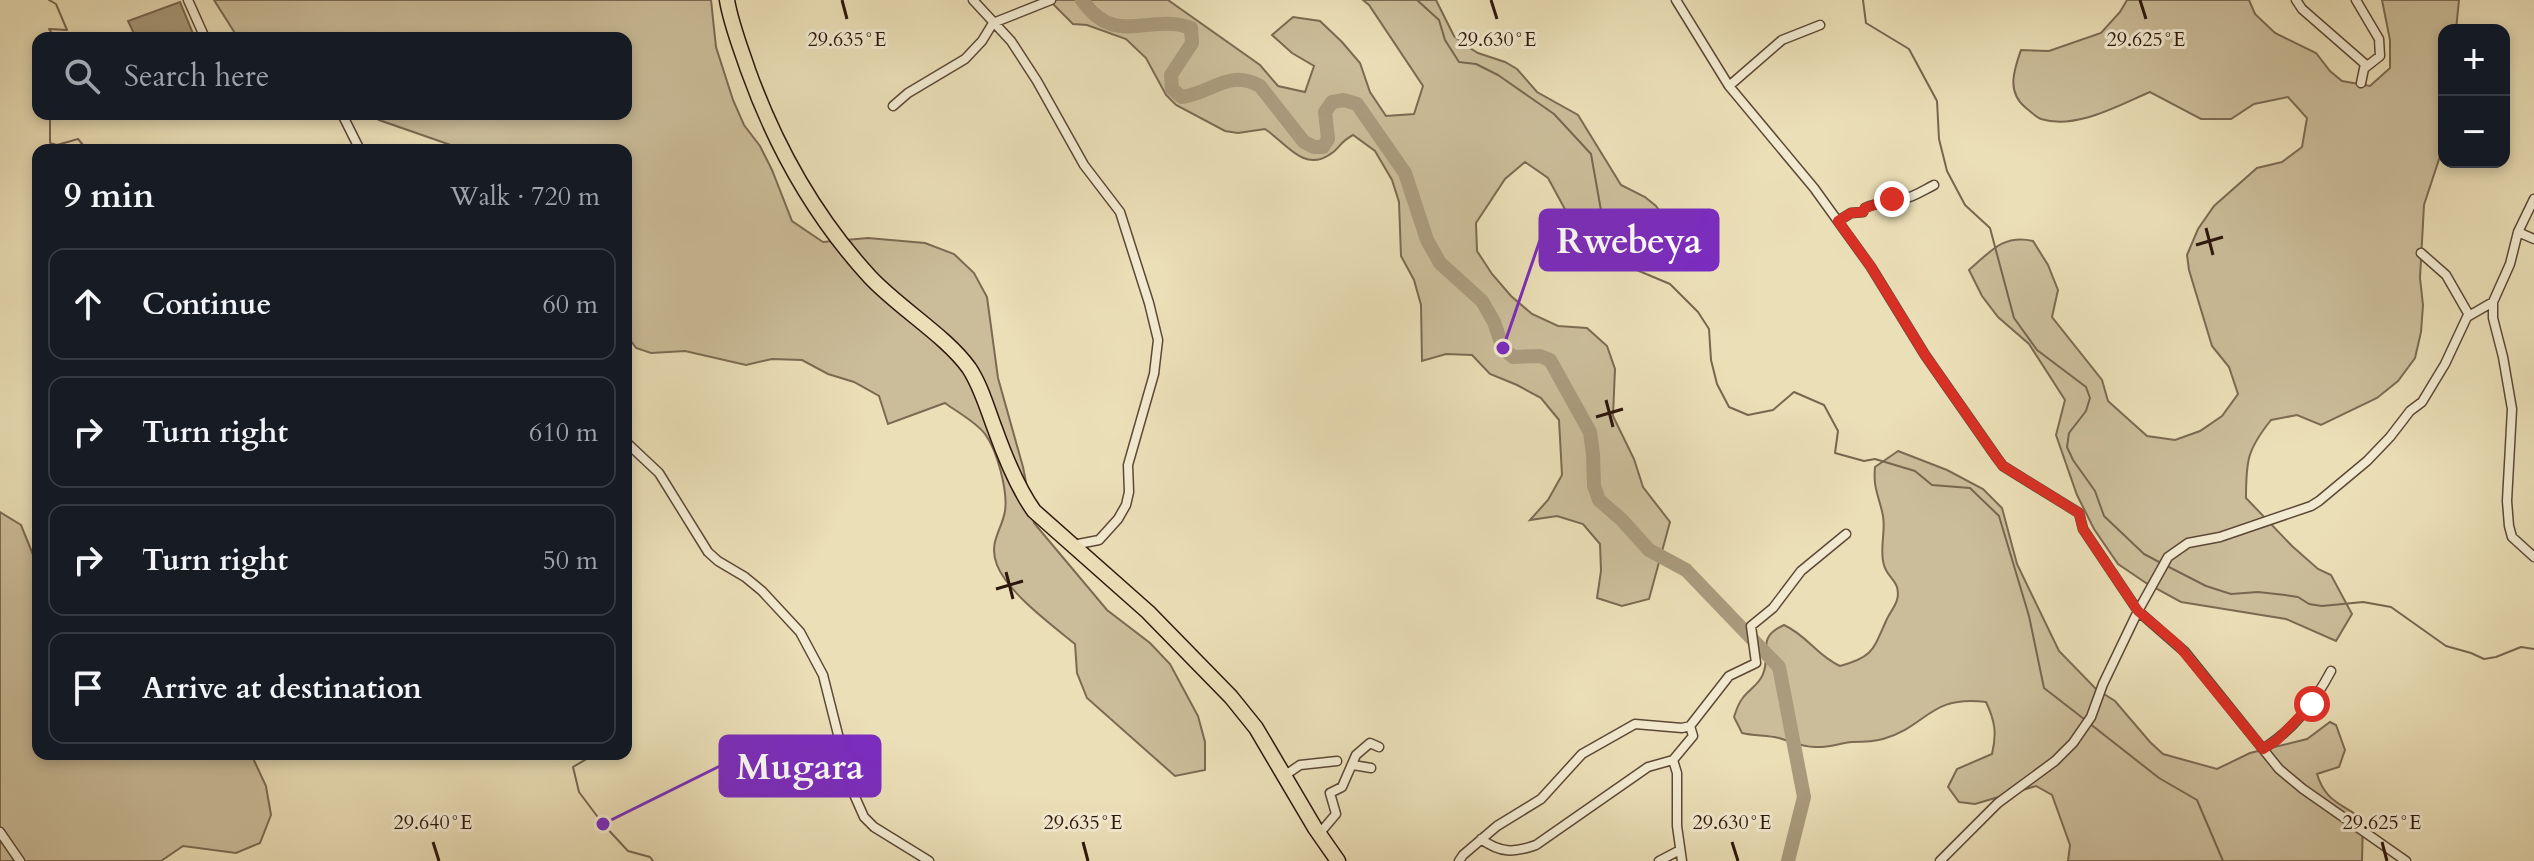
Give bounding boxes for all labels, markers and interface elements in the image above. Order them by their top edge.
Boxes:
map controls [2438,24,2510,168]
button: + [2438,24,2510,96]
text: 29.635°E [808,26,886,53]
text: 29.630°E [1458,26,1536,53]
text: 29.625°E [2107,26,2185,53]
search box [32,32,632,120]
icon: search [60,54,104,98]
text: Search here [124,56,269,97]
button: − [2438,96,2510,168]
text: 9 min [64,173,155,219]
text: Walk · 720 m [450,179,600,214]
route end [1874,181,1910,217]
callout: Rwebeya [1540,210,1718,270]
text: Rwebeya [1556,217,1702,266]
icon: ahead [66,282,110,326]
text: Continue [142,284,271,325]
text: 60 m [542,287,598,322]
icon: right [66,410,110,454]
text: Turn right [142,412,288,453]
text: 610 m [529,415,598,450]
icon: right [66,538,110,582]
text: Turn right [142,540,288,581]
text: 50 m [542,543,598,578]
icon: arrive [66,666,110,710]
text: Arrive at destination [142,668,422,709]
route start [2294,686,2330,722]
callout: Mugara [720,736,880,796]
text: Mugara [736,743,864,792]
text: 29.640°E [394,809,472,836]
text: 29.635°E [1044,809,1122,836]
text: 29.630°E [1693,809,1771,836]
text: 29.625°E [2343,809,2421,836]

